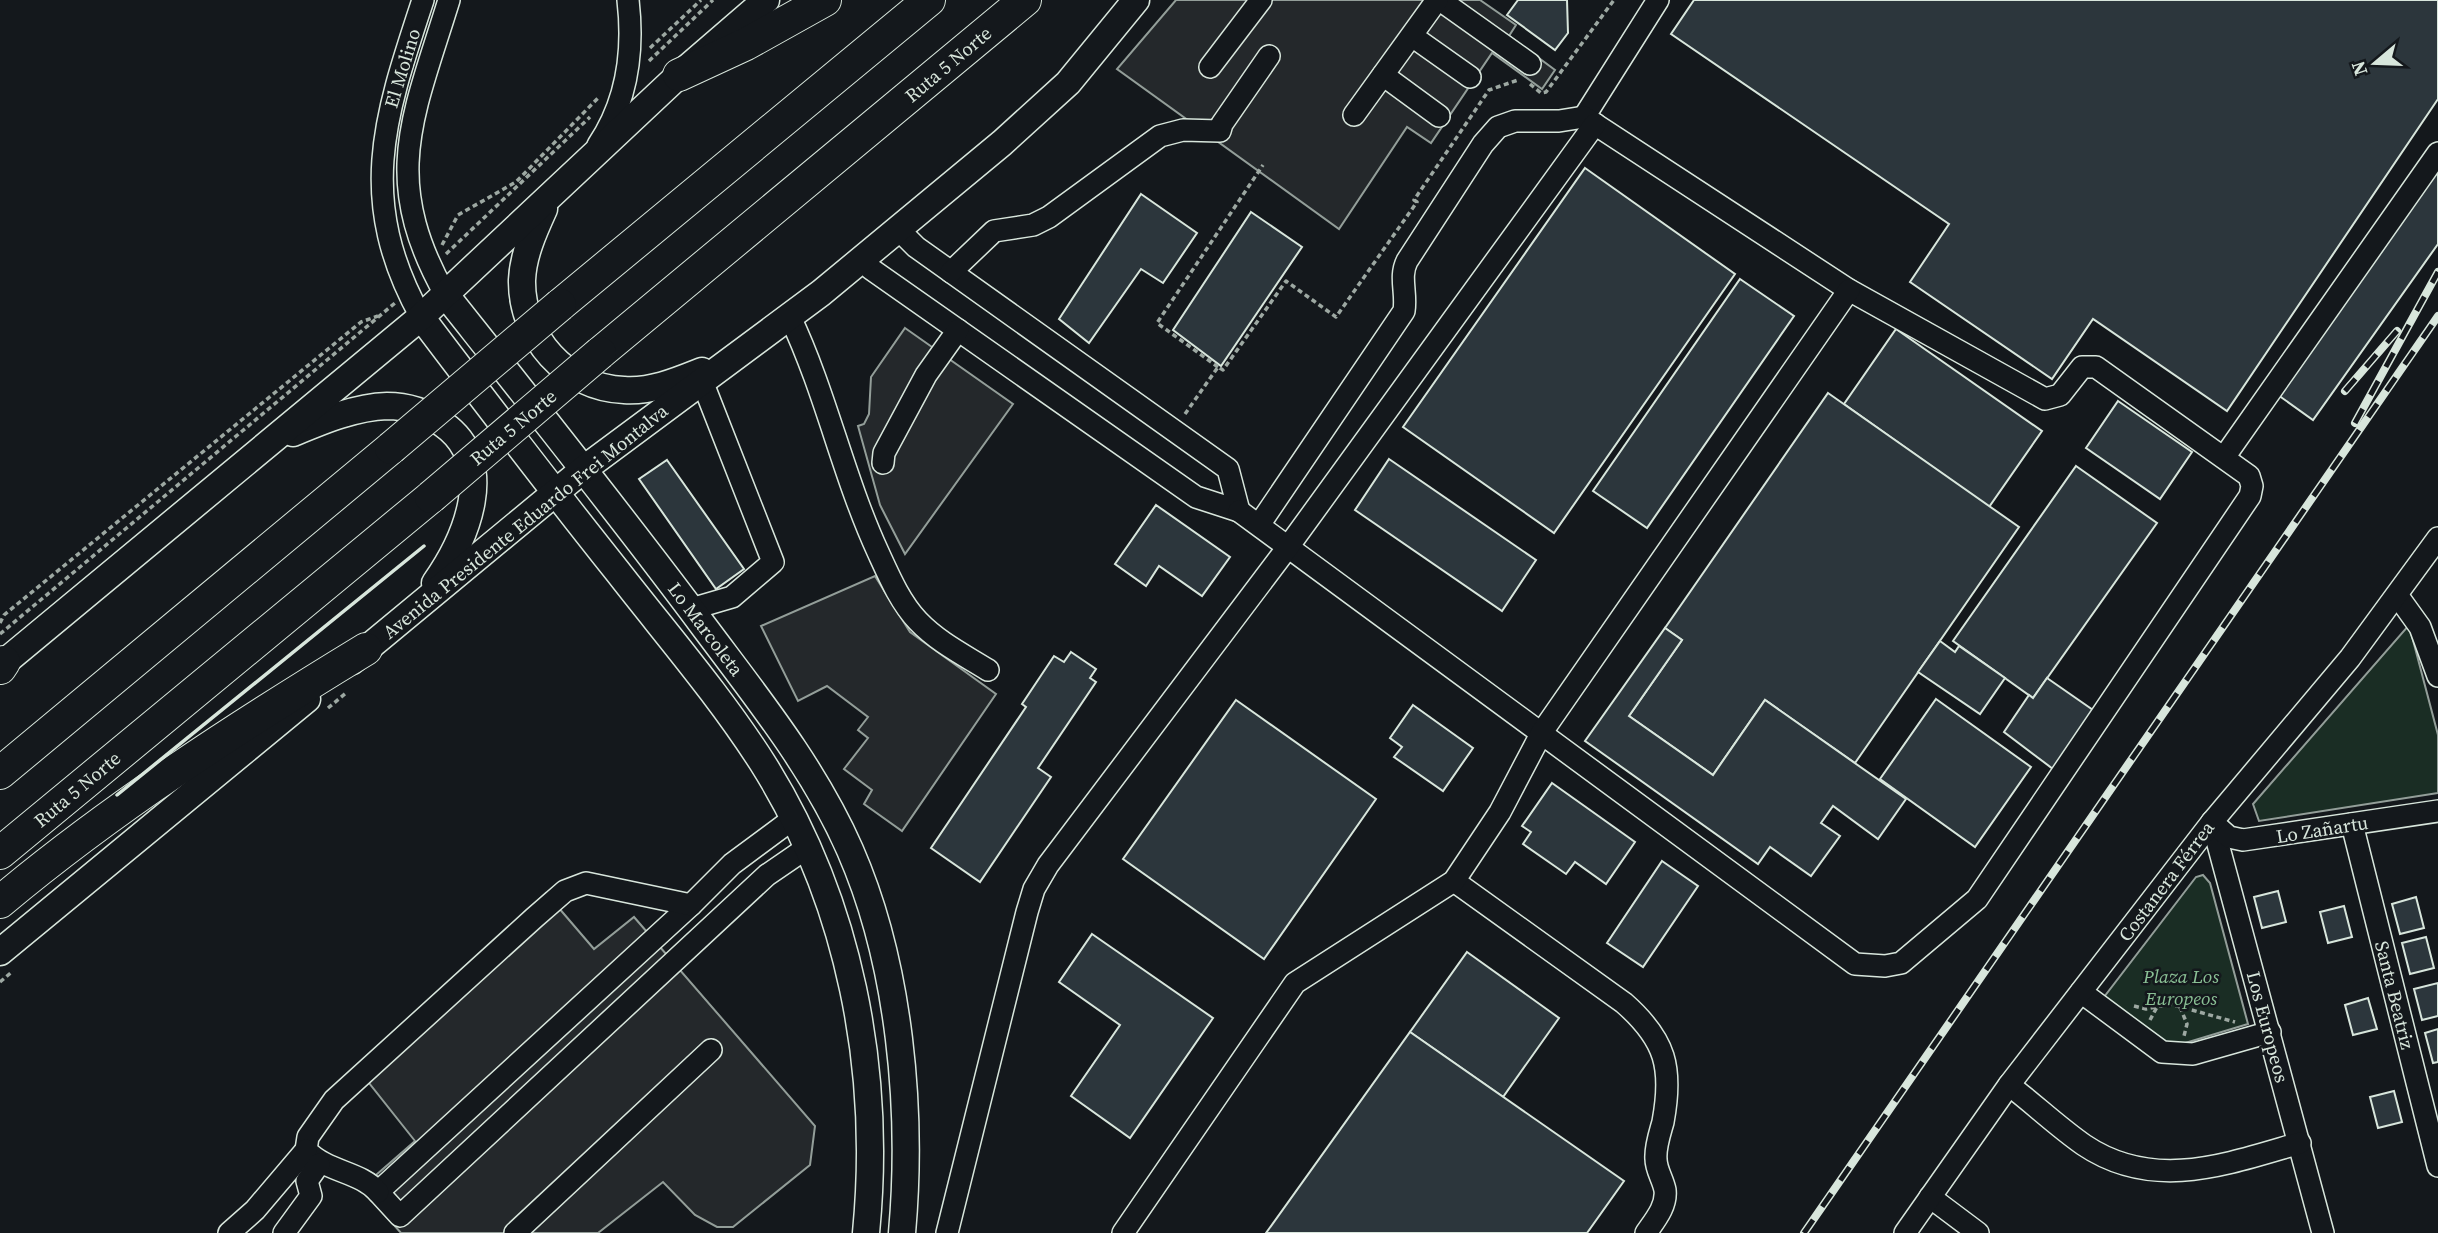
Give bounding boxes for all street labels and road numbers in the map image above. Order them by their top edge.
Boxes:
street label: Ruta 5 Norte [899,20,997,108]
street label: El Molino [378,25,426,111]
street label: Ruta 5 Norte [464,383,562,471]
street label: Avenida Presidente Eduardo Frei Montalva [377,397,673,644]
street label: Lo Marcoleta [662,577,750,681]
street label: Ruta 5 Norte [28,745,126,833]
street label: Lo Zañartu [2274,809,2370,849]
street label: Costanera Férrea [2112,815,2220,947]
street label: Santa Beatriz [2369,938,2421,1052]
street label: Los Europeos [2241,968,2295,1086]

